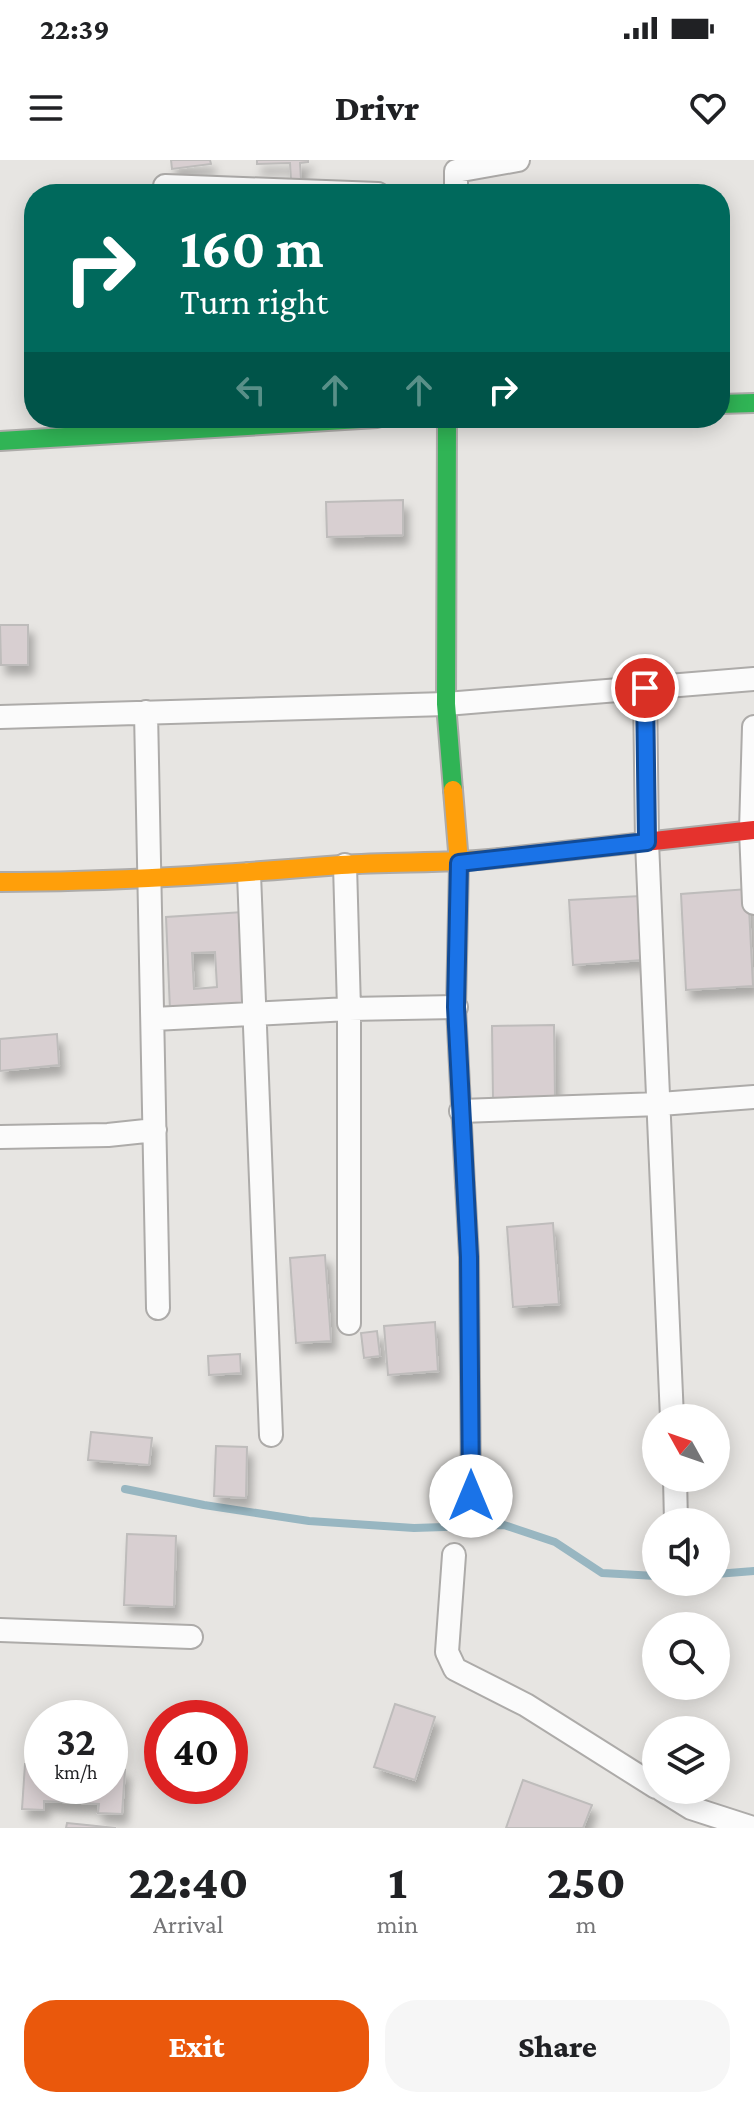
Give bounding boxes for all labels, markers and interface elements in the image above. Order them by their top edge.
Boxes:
text: 22:39 [40,12,110,45]
icon: menu [24,86,68,130]
icon: heart [686,86,730,130]
text: Drivr [335,88,419,128]
icon: right [48,216,152,320]
text: 160 m [180,217,324,279]
text: Turn right [180,282,328,322]
icon: left [229,368,273,412]
icon: ahead [313,368,357,412]
icon: ahead [397,368,441,412]
icon: right [481,368,525,412]
pin [611,654,679,722]
icon: arrive [623,666,667,710]
north arrow [642,1404,730,1492]
map controls [642,1404,730,1804]
position arrow [429,1454,513,1538]
button: sound [642,1508,730,1596]
button: search [642,1612,730,1700]
speed limit sign: 40 [144,1700,248,1804]
button: layers [642,1716,730,1804]
text: 32 [56,1719,96,1764]
text: km/h [54,1761,98,1783]
text: 22:40 [128,1855,248,1908]
text: 1 [388,1855,407,1908]
text: 250 [547,1855,626,1908]
text: Arrival [153,1910,224,1939]
text: min [377,1910,418,1939]
text: m [576,1910,597,1939]
button: Exit [24,2000,369,2092]
button: Share [385,2000,730,2092]

